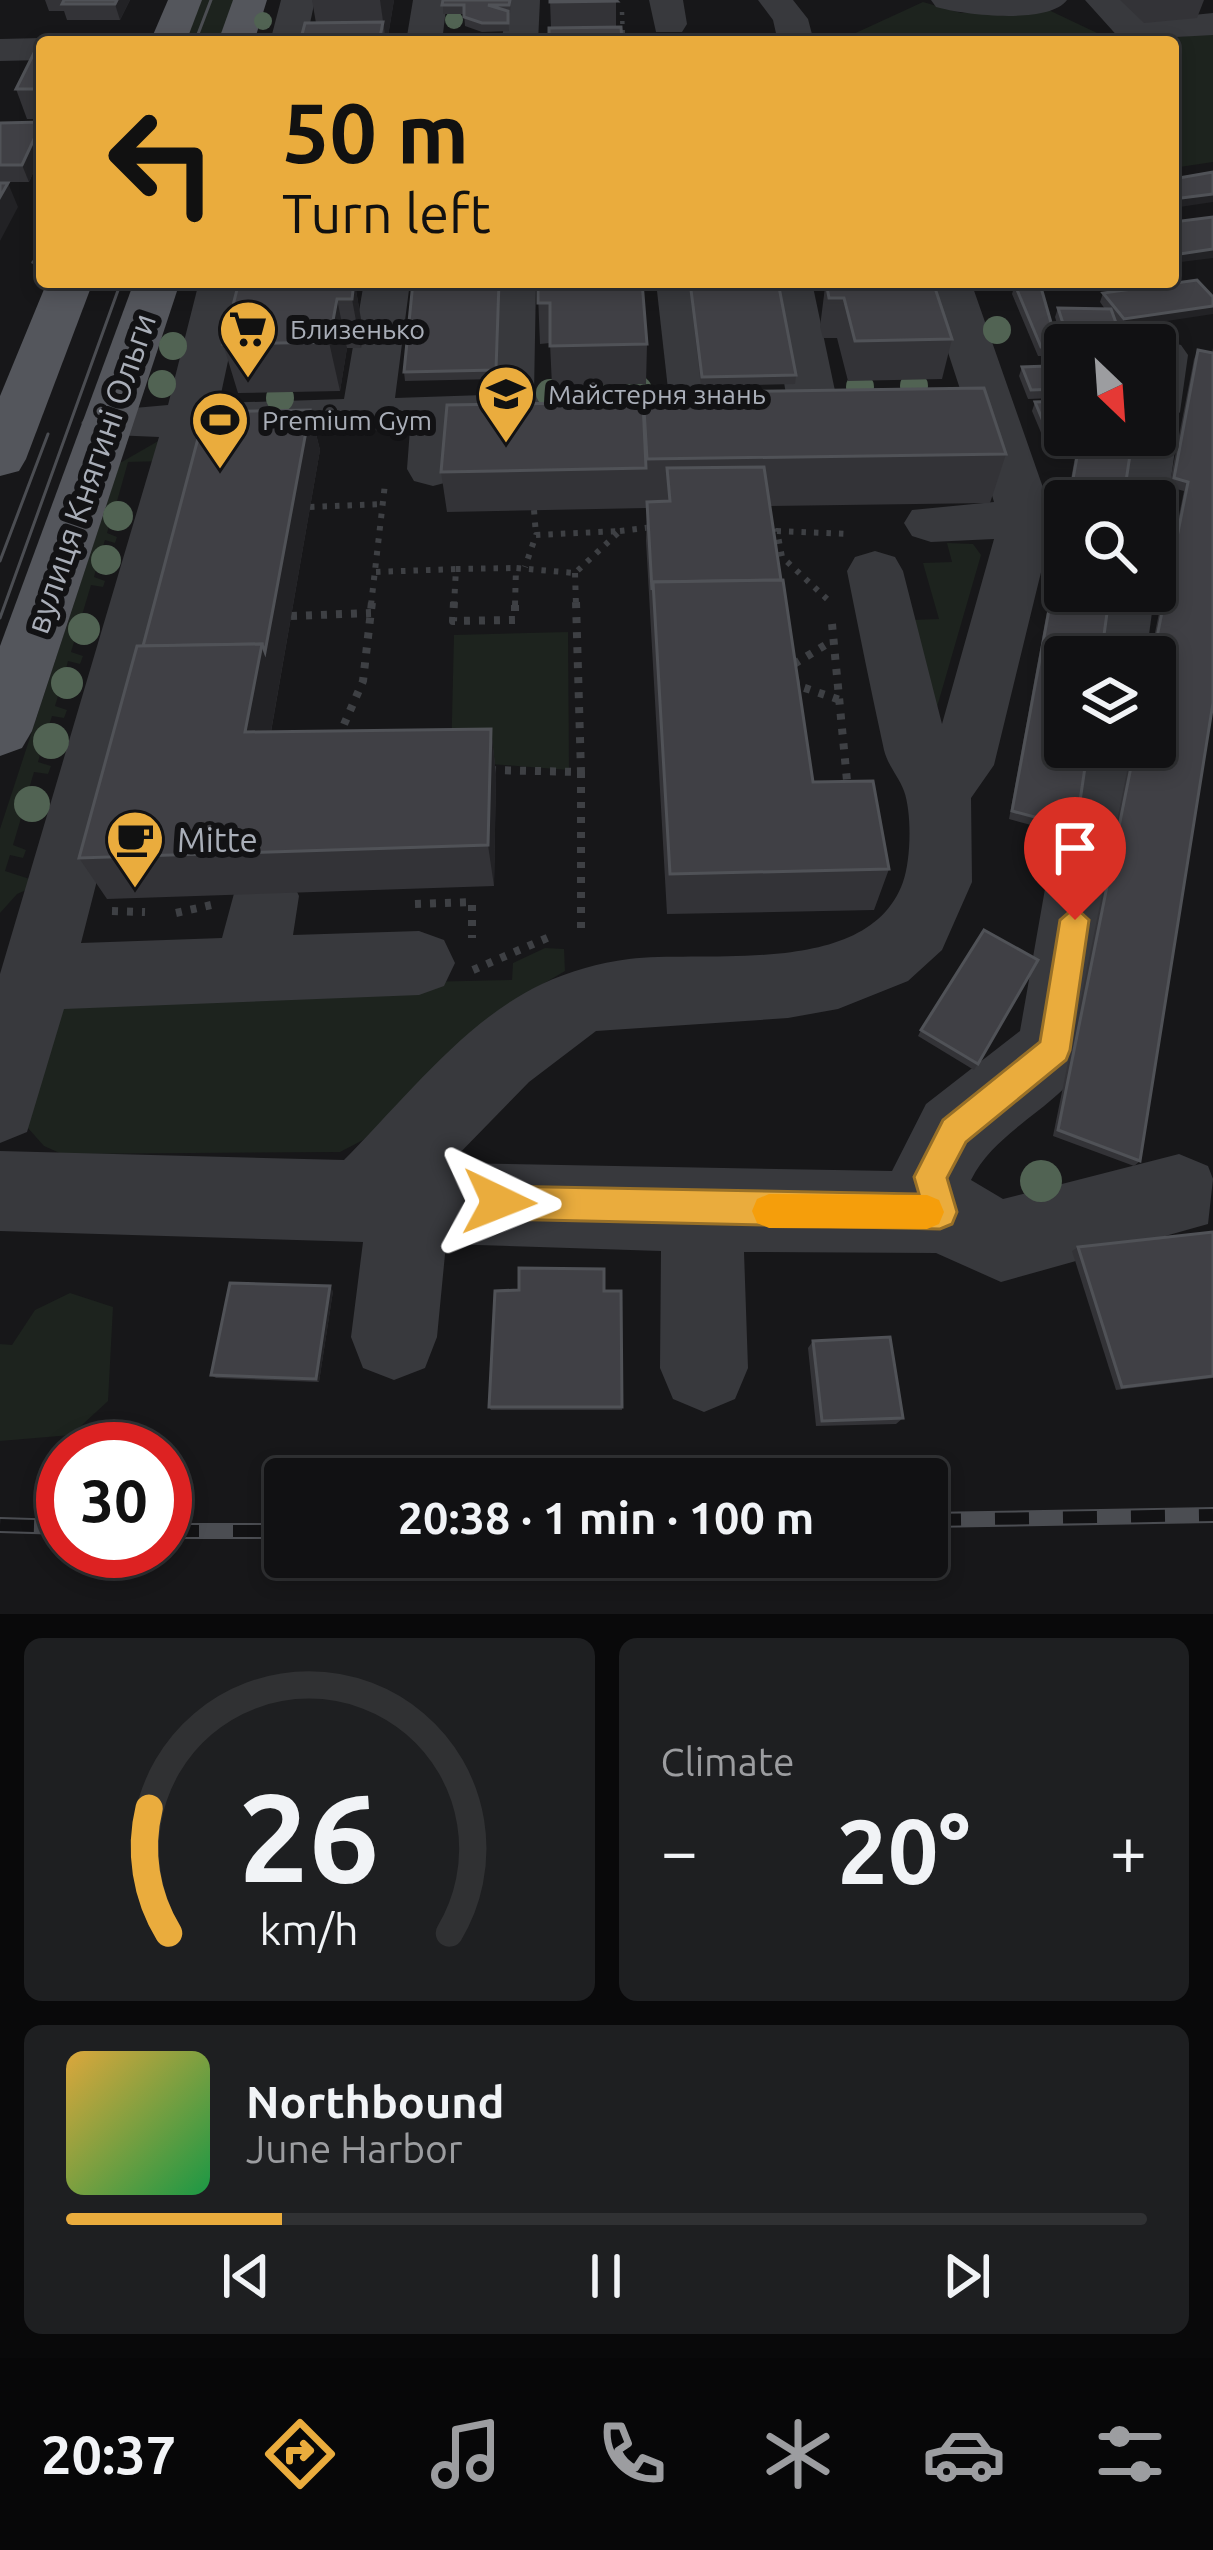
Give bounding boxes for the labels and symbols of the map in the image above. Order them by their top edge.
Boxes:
supermarket icon: Близенько [217,298,279,380]
street label: вулиця Княгині Ольги [18,308,162,638]
place label: Близенько [290,314,425,344]
north arrow [1044,324,1176,456]
school or university icon: Майстерня знань [475,363,537,445]
place label: Майстерня знань [548,379,766,409]
sports icon: Premium Gym [189,389,251,471]
place label: Premium Gym [262,405,432,435]
pin [1024,797,1126,920]
cafe icon: Mitte [104,808,166,890]
place label: Mitte [177,821,258,858]
position arrow [436,1139,562,1265]
speed limit sign: 30 [36,1422,192,1578]

